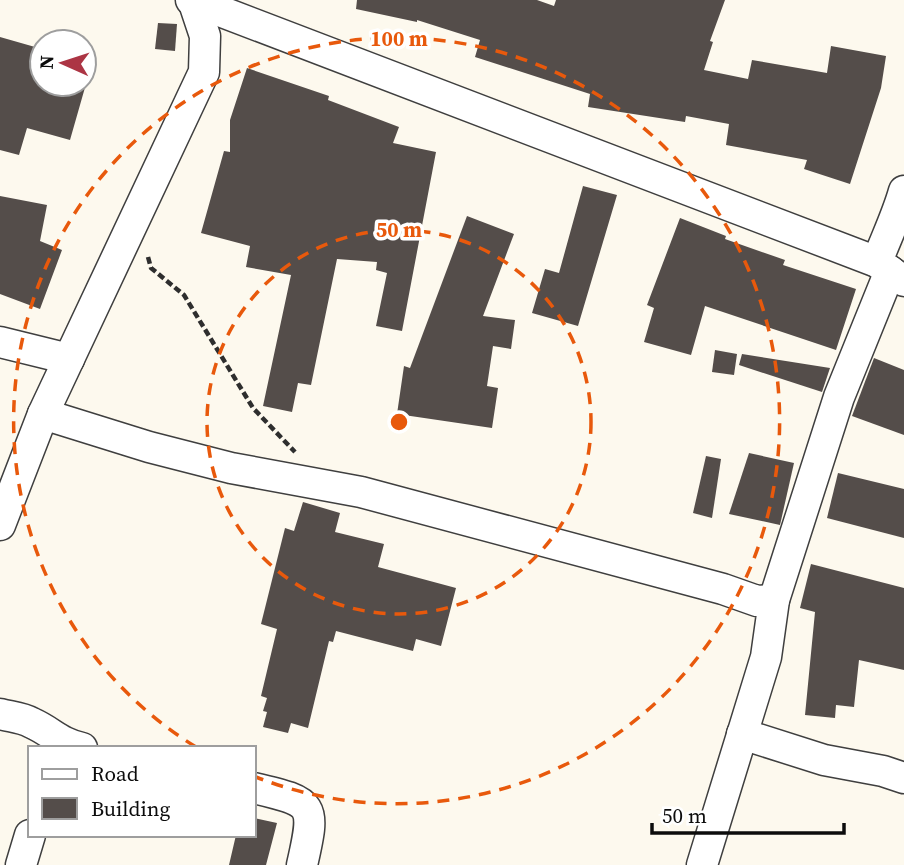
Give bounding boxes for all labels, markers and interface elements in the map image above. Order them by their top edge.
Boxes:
text: 100 m [370,24,428,53]
north arrow [28,28,98,98]
text: N [33,54,59,70]
text: 50 m [376,215,422,244]
centre of rings [387,410,411,434]
legend [28,746,256,837]
text: Road [91,759,139,788]
scale bar [652,792,844,836]
text: Building [91,794,170,823]
text: 50 m [662,801,707,830]

